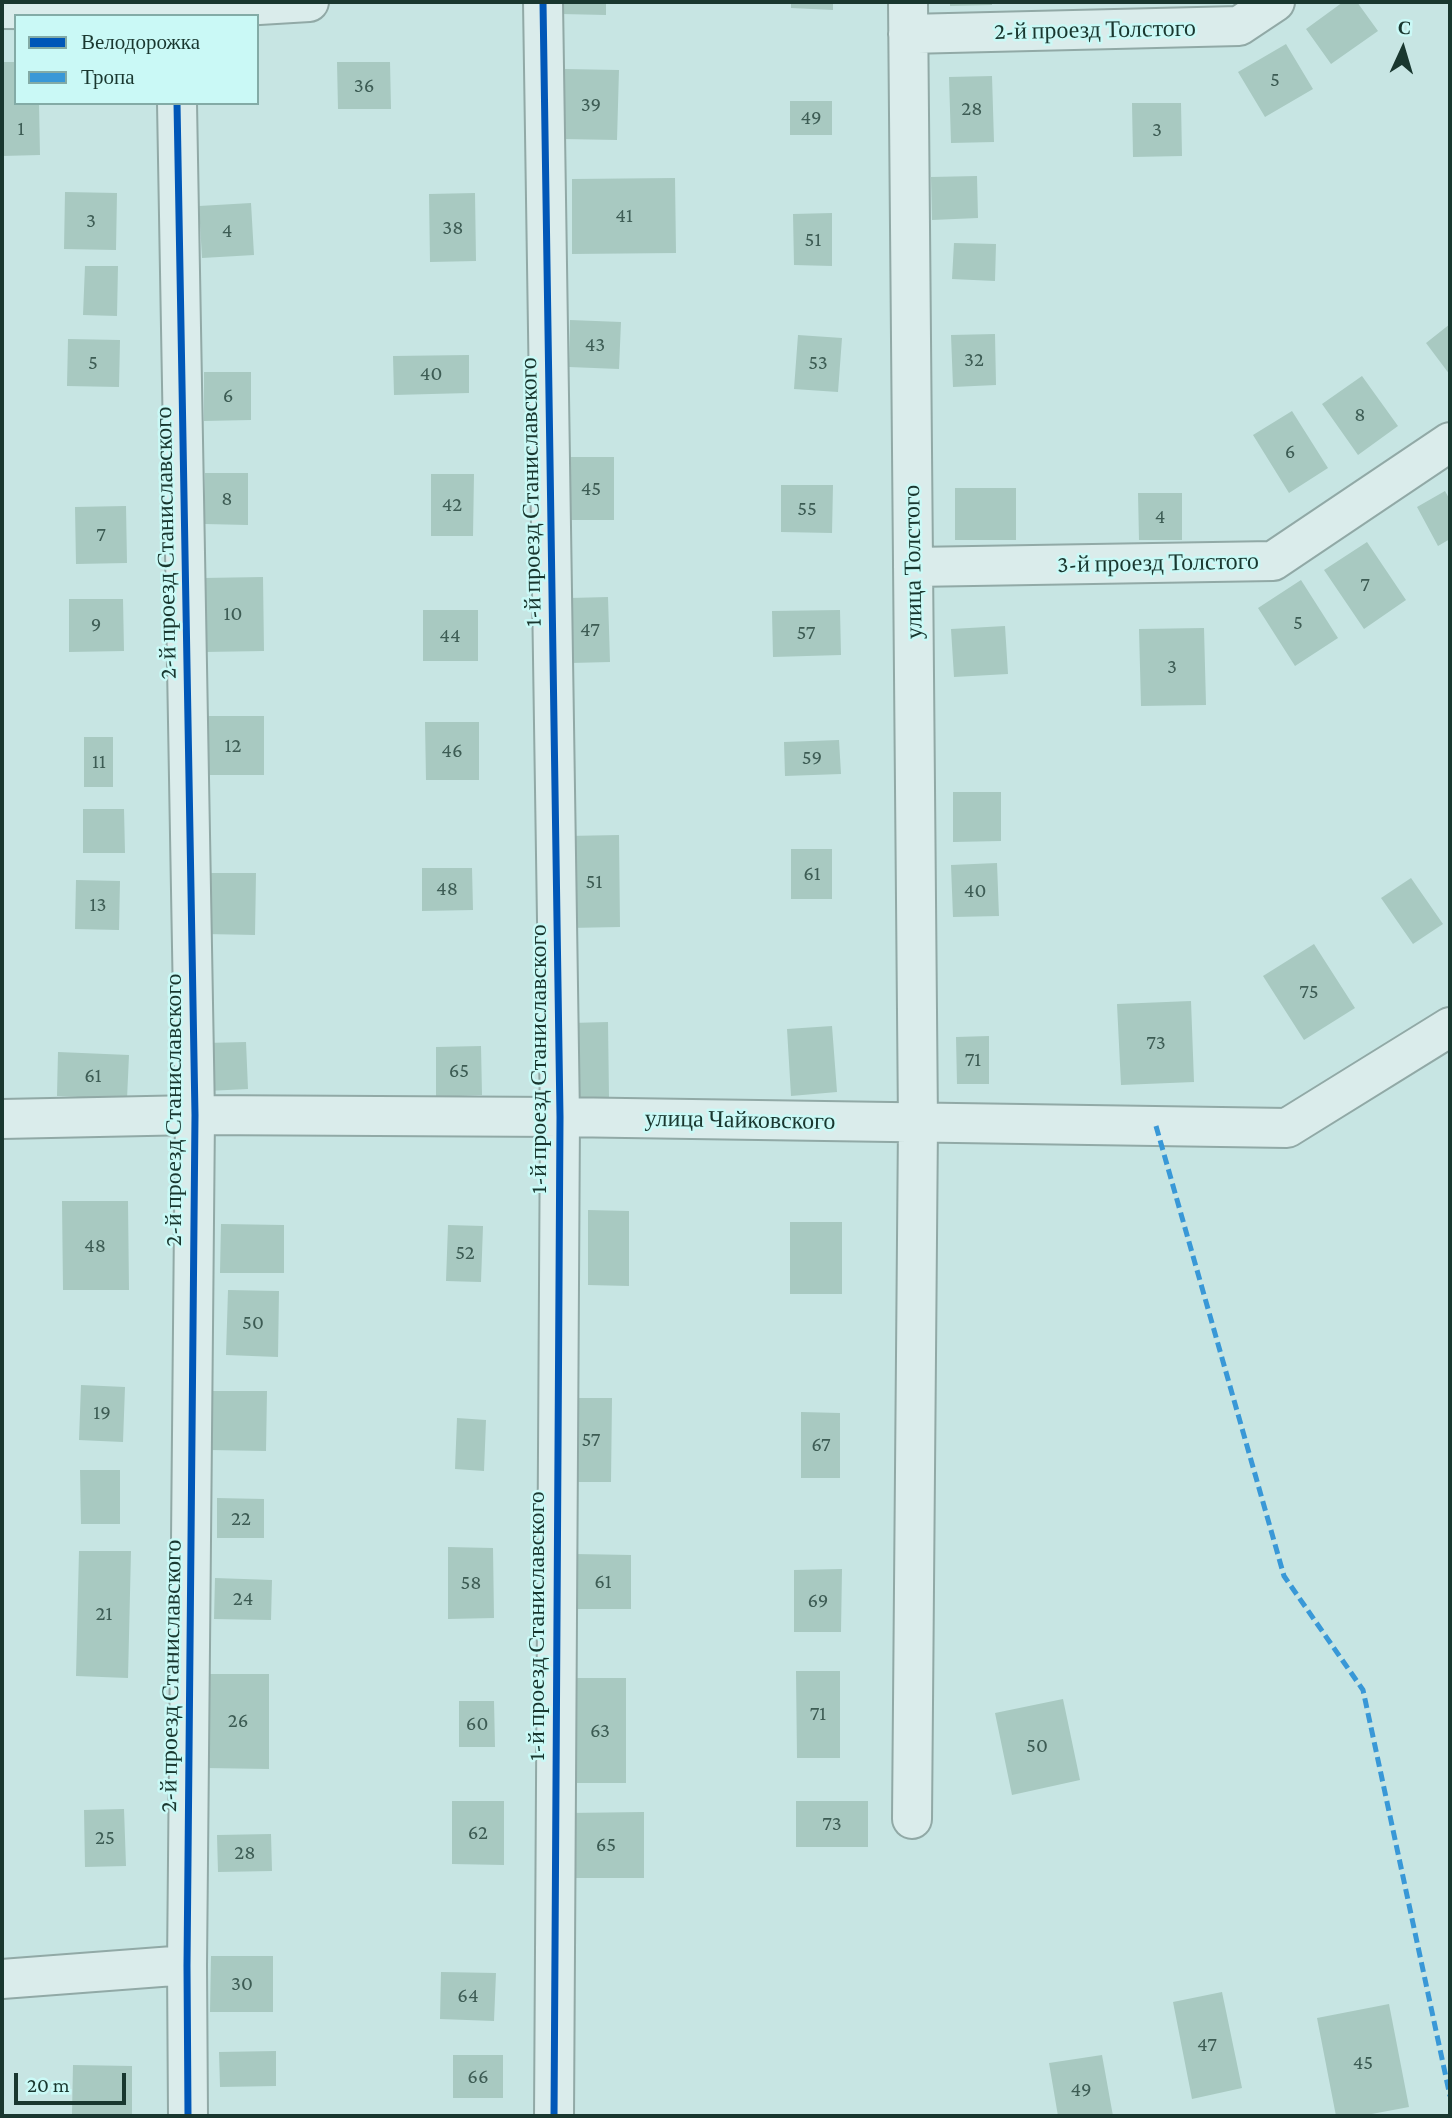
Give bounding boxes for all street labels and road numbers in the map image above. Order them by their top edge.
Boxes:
street label: 2-й проезд Толстого [994,14,1196,46]
street label: 1-й проезд Станиславского [514,357,548,627]
street label: 2-й проезд Станиславского [149,406,183,680]
street label: улица Толстого [897,485,929,639]
street label: 3-й проезд Толстого [1057,547,1259,579]
street label: 1-й проезд Станиславского [525,924,553,1194]
street label: 2-й проезд Станиславского [160,974,188,1246]
street label: улица Чайковского [644,1104,836,1136]
street label: 1-й проезд Станиславского [523,1491,551,1761]
street label: 2-й проезд Станиславского [154,1539,188,1813]

